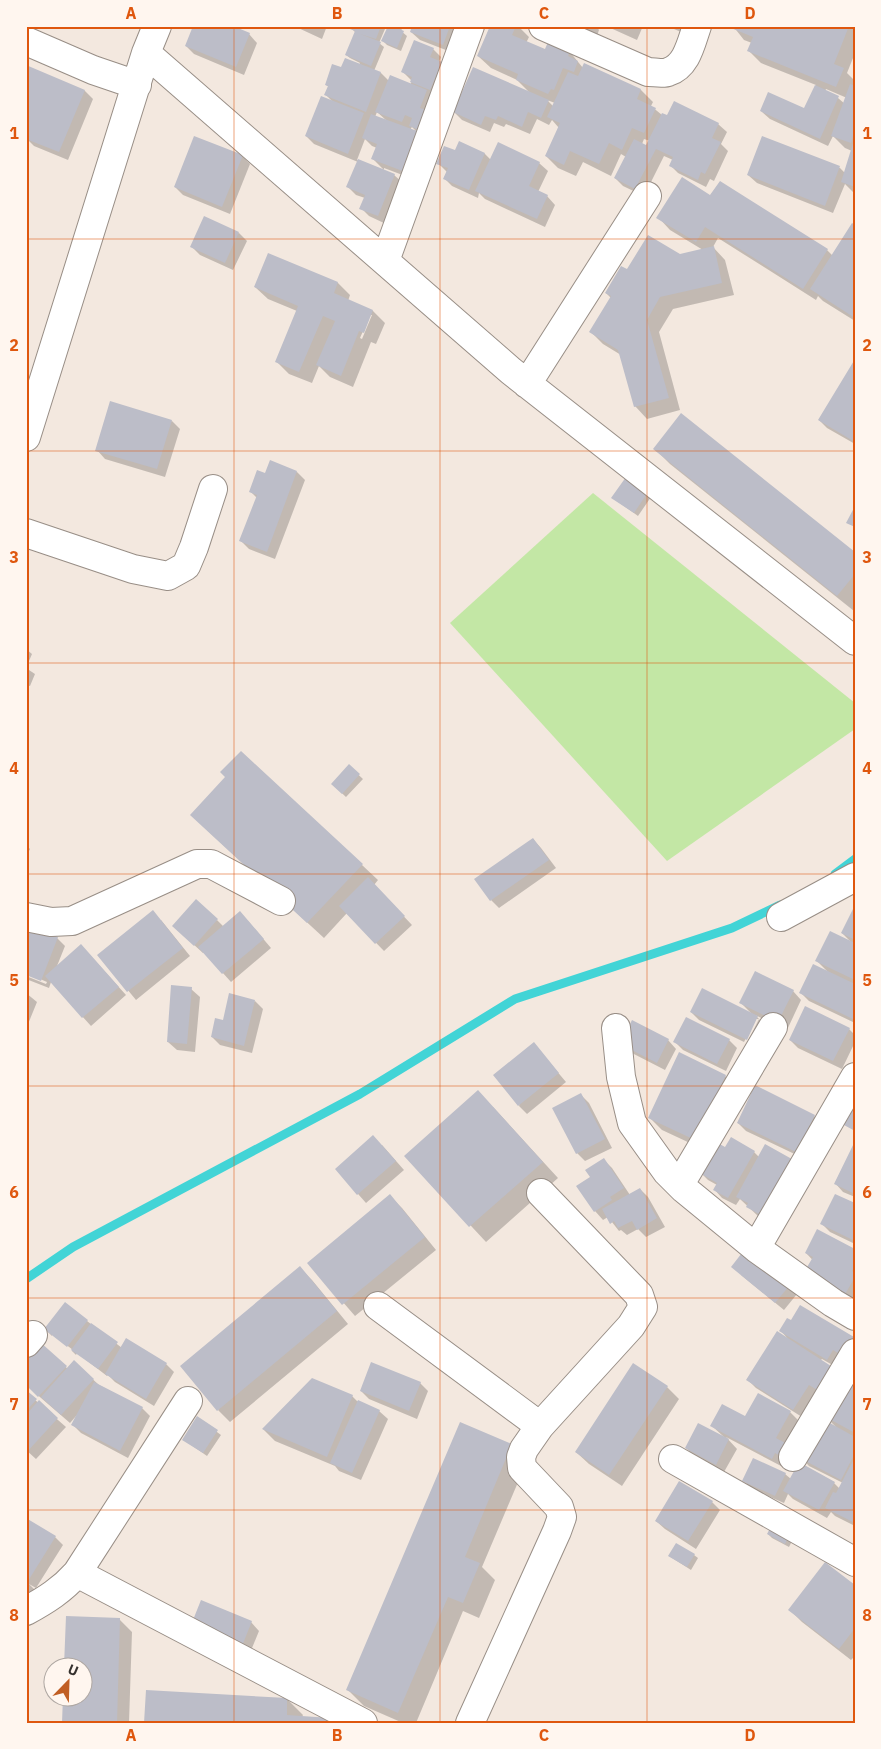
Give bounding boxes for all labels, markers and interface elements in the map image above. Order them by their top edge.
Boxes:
text: A [126,3,137,23]
text: B [332,3,343,23]
text: C [539,3,549,23]
text: D [744,3,756,23]
text: 1 [9,123,19,143]
text: 1 [862,123,872,143]
text: 2 [9,335,19,355]
text: 2 [862,335,872,355]
text: 3 [9,547,19,567]
text: 3 [862,547,872,567]
text: 4 [9,758,19,778]
text: 4 [862,758,872,778]
text: 5 [9,970,19,990]
text: 5 [862,970,872,990]
text: 6 [9,1182,19,1202]
text: 6 [862,1182,872,1202]
text: 7 [9,1394,19,1414]
text: 7 [862,1394,872,1414]
text: 8 [9,1605,19,1625]
text: 8 [862,1605,872,1625]
north arrow [42,1656,92,1706]
text: U [65,1660,81,1680]
text: A [126,1725,137,1745]
text: B [332,1725,343,1745]
text: C [539,1725,549,1745]
text: D [744,1725,756,1745]

